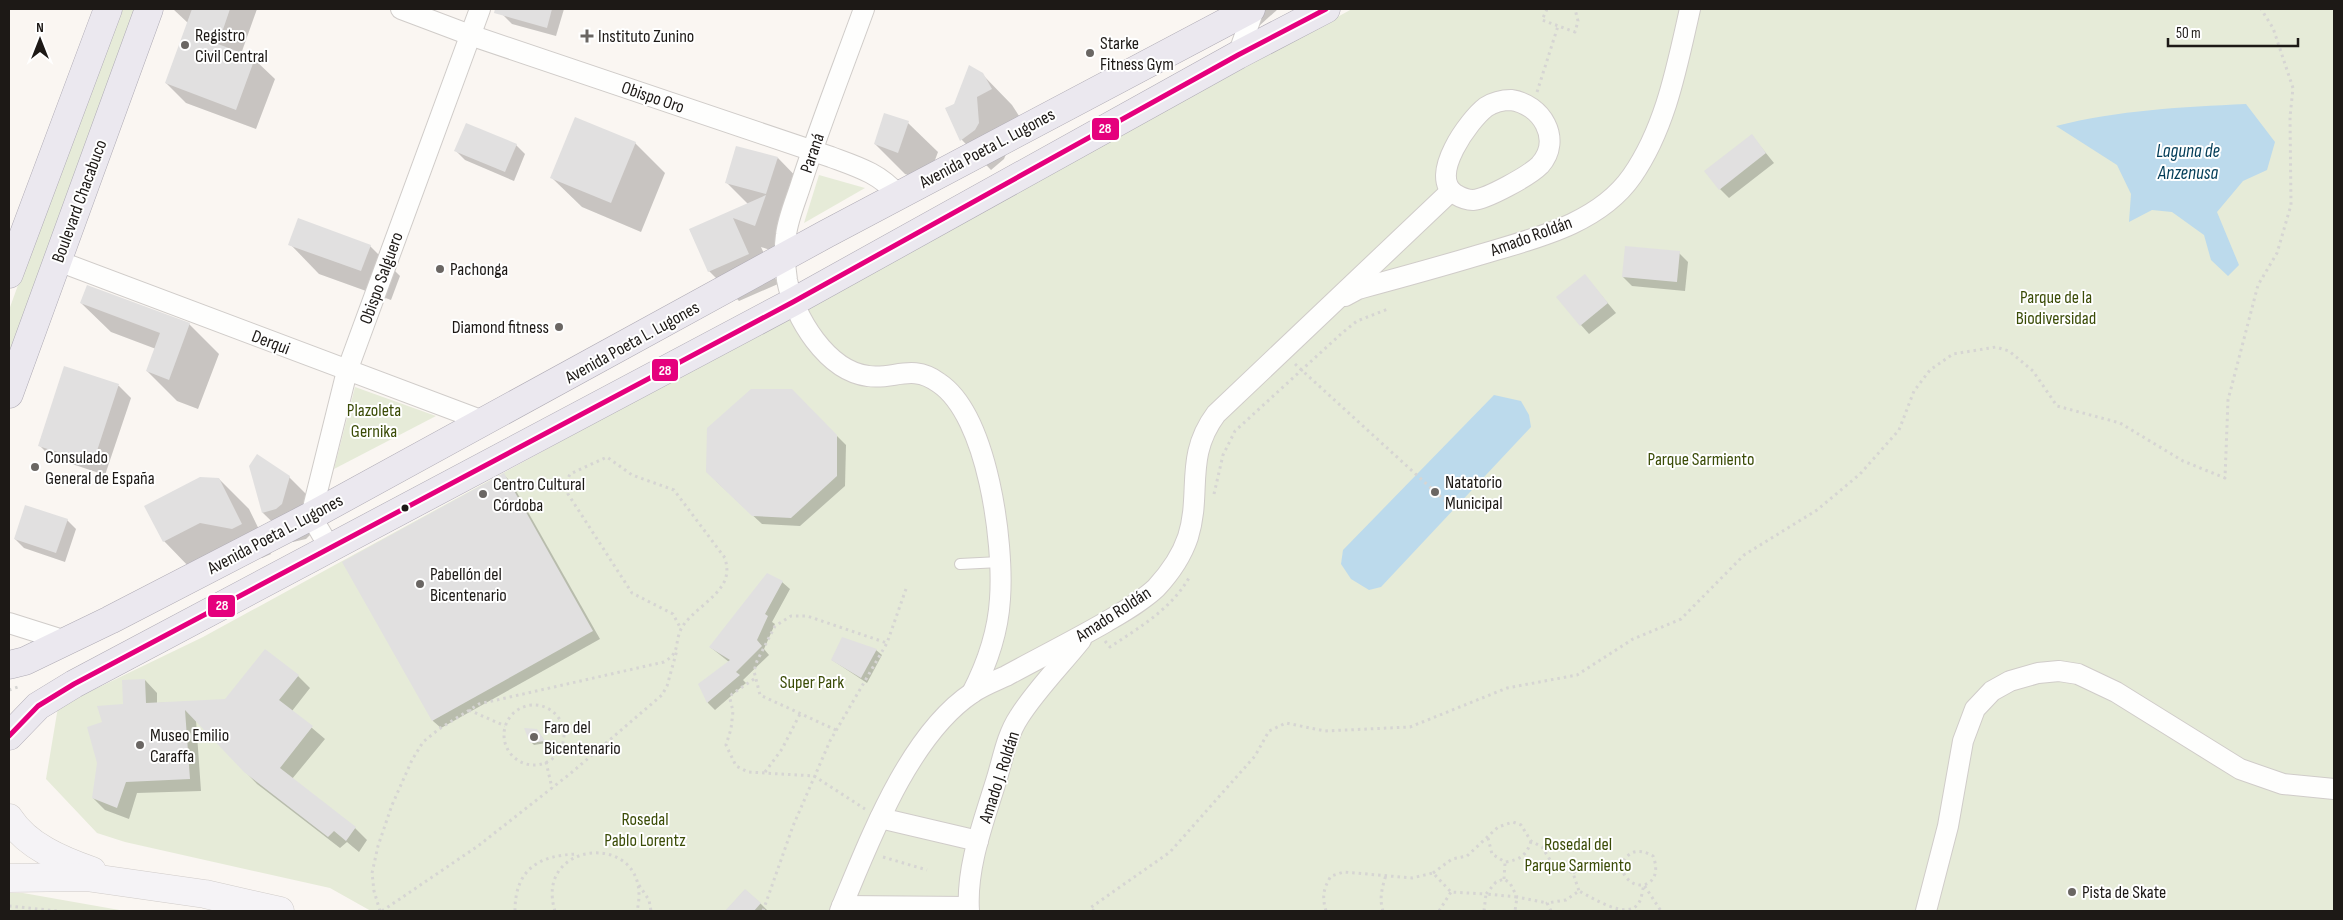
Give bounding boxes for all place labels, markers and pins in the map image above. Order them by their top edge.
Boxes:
place label: Registro Civil Central [195,25,268,67]
place label: Instituto Zunino [598,26,694,47]
marker: Instituto Zunino [580,29,594,43]
place label: Starke Fitness Gym [1100,33,1174,75]
marker: Registro Civil Central [179,39,191,51]
marker: Starke Fitness Gym [1084,47,1096,59]
place label: Pachonga [450,259,508,280]
marker: Pachonga [434,263,446,275]
place label: Diamond fitness [452,317,549,338]
marker: Diamond fitness [553,321,565,333]
place label: Consulado General de España [45,447,155,489]
marker: Consulado General de España [29,461,41,473]
place label: Natatorio Municipal [1445,472,1503,514]
place label: Centro Cultural Córdoba [493,474,585,516]
marker: Natatorio Municipal [1429,486,1441,498]
marker: Centro Cultural Córdoba [477,488,489,500]
unlabelled marker [400,503,410,513]
place label: Pabellón del Bicentenario [430,564,507,606]
marker: Pabellón del Bicentenario [414,578,426,590]
place label: Faro del Bicentenario [544,717,621,759]
place label: Museo Emilio Caraffa [150,725,229,767]
marker: Faro del Bicentenario [528,731,540,743]
marker: Museo Emilio Caraffa [134,739,146,751]
place label: Pista de Skate [2082,882,2166,903]
marker: Pista de Skate [2066,886,2078,898]

